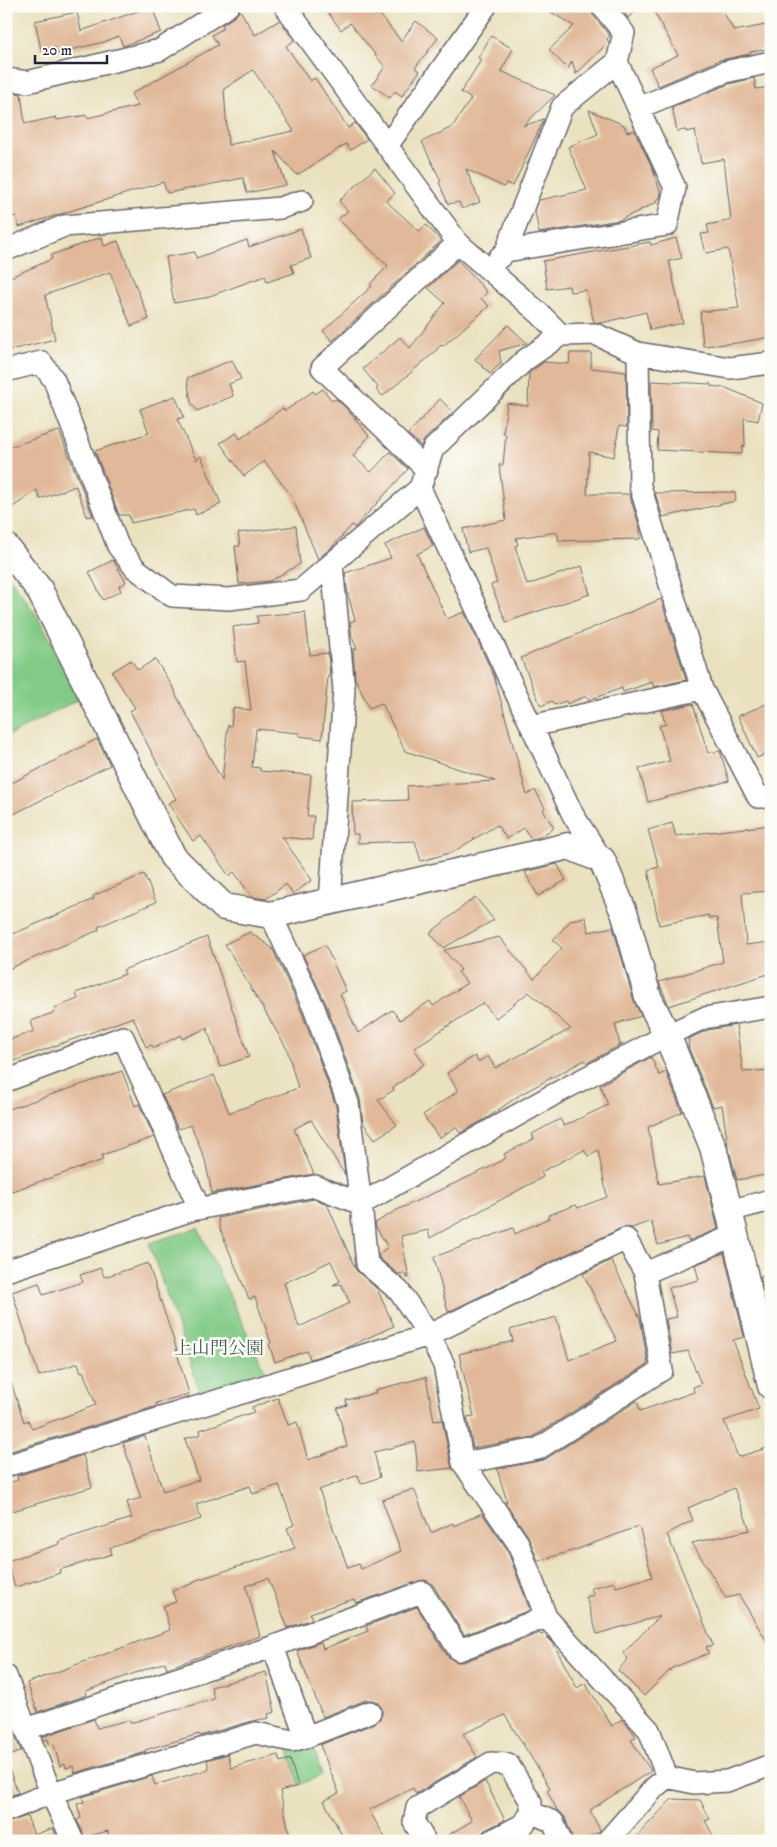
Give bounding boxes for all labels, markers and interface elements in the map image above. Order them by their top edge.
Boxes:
scale bar [35,32,108,64]
text: 20 m [42,41,72,60]
park label: 上山門公園 [174,1338,264,1360]

